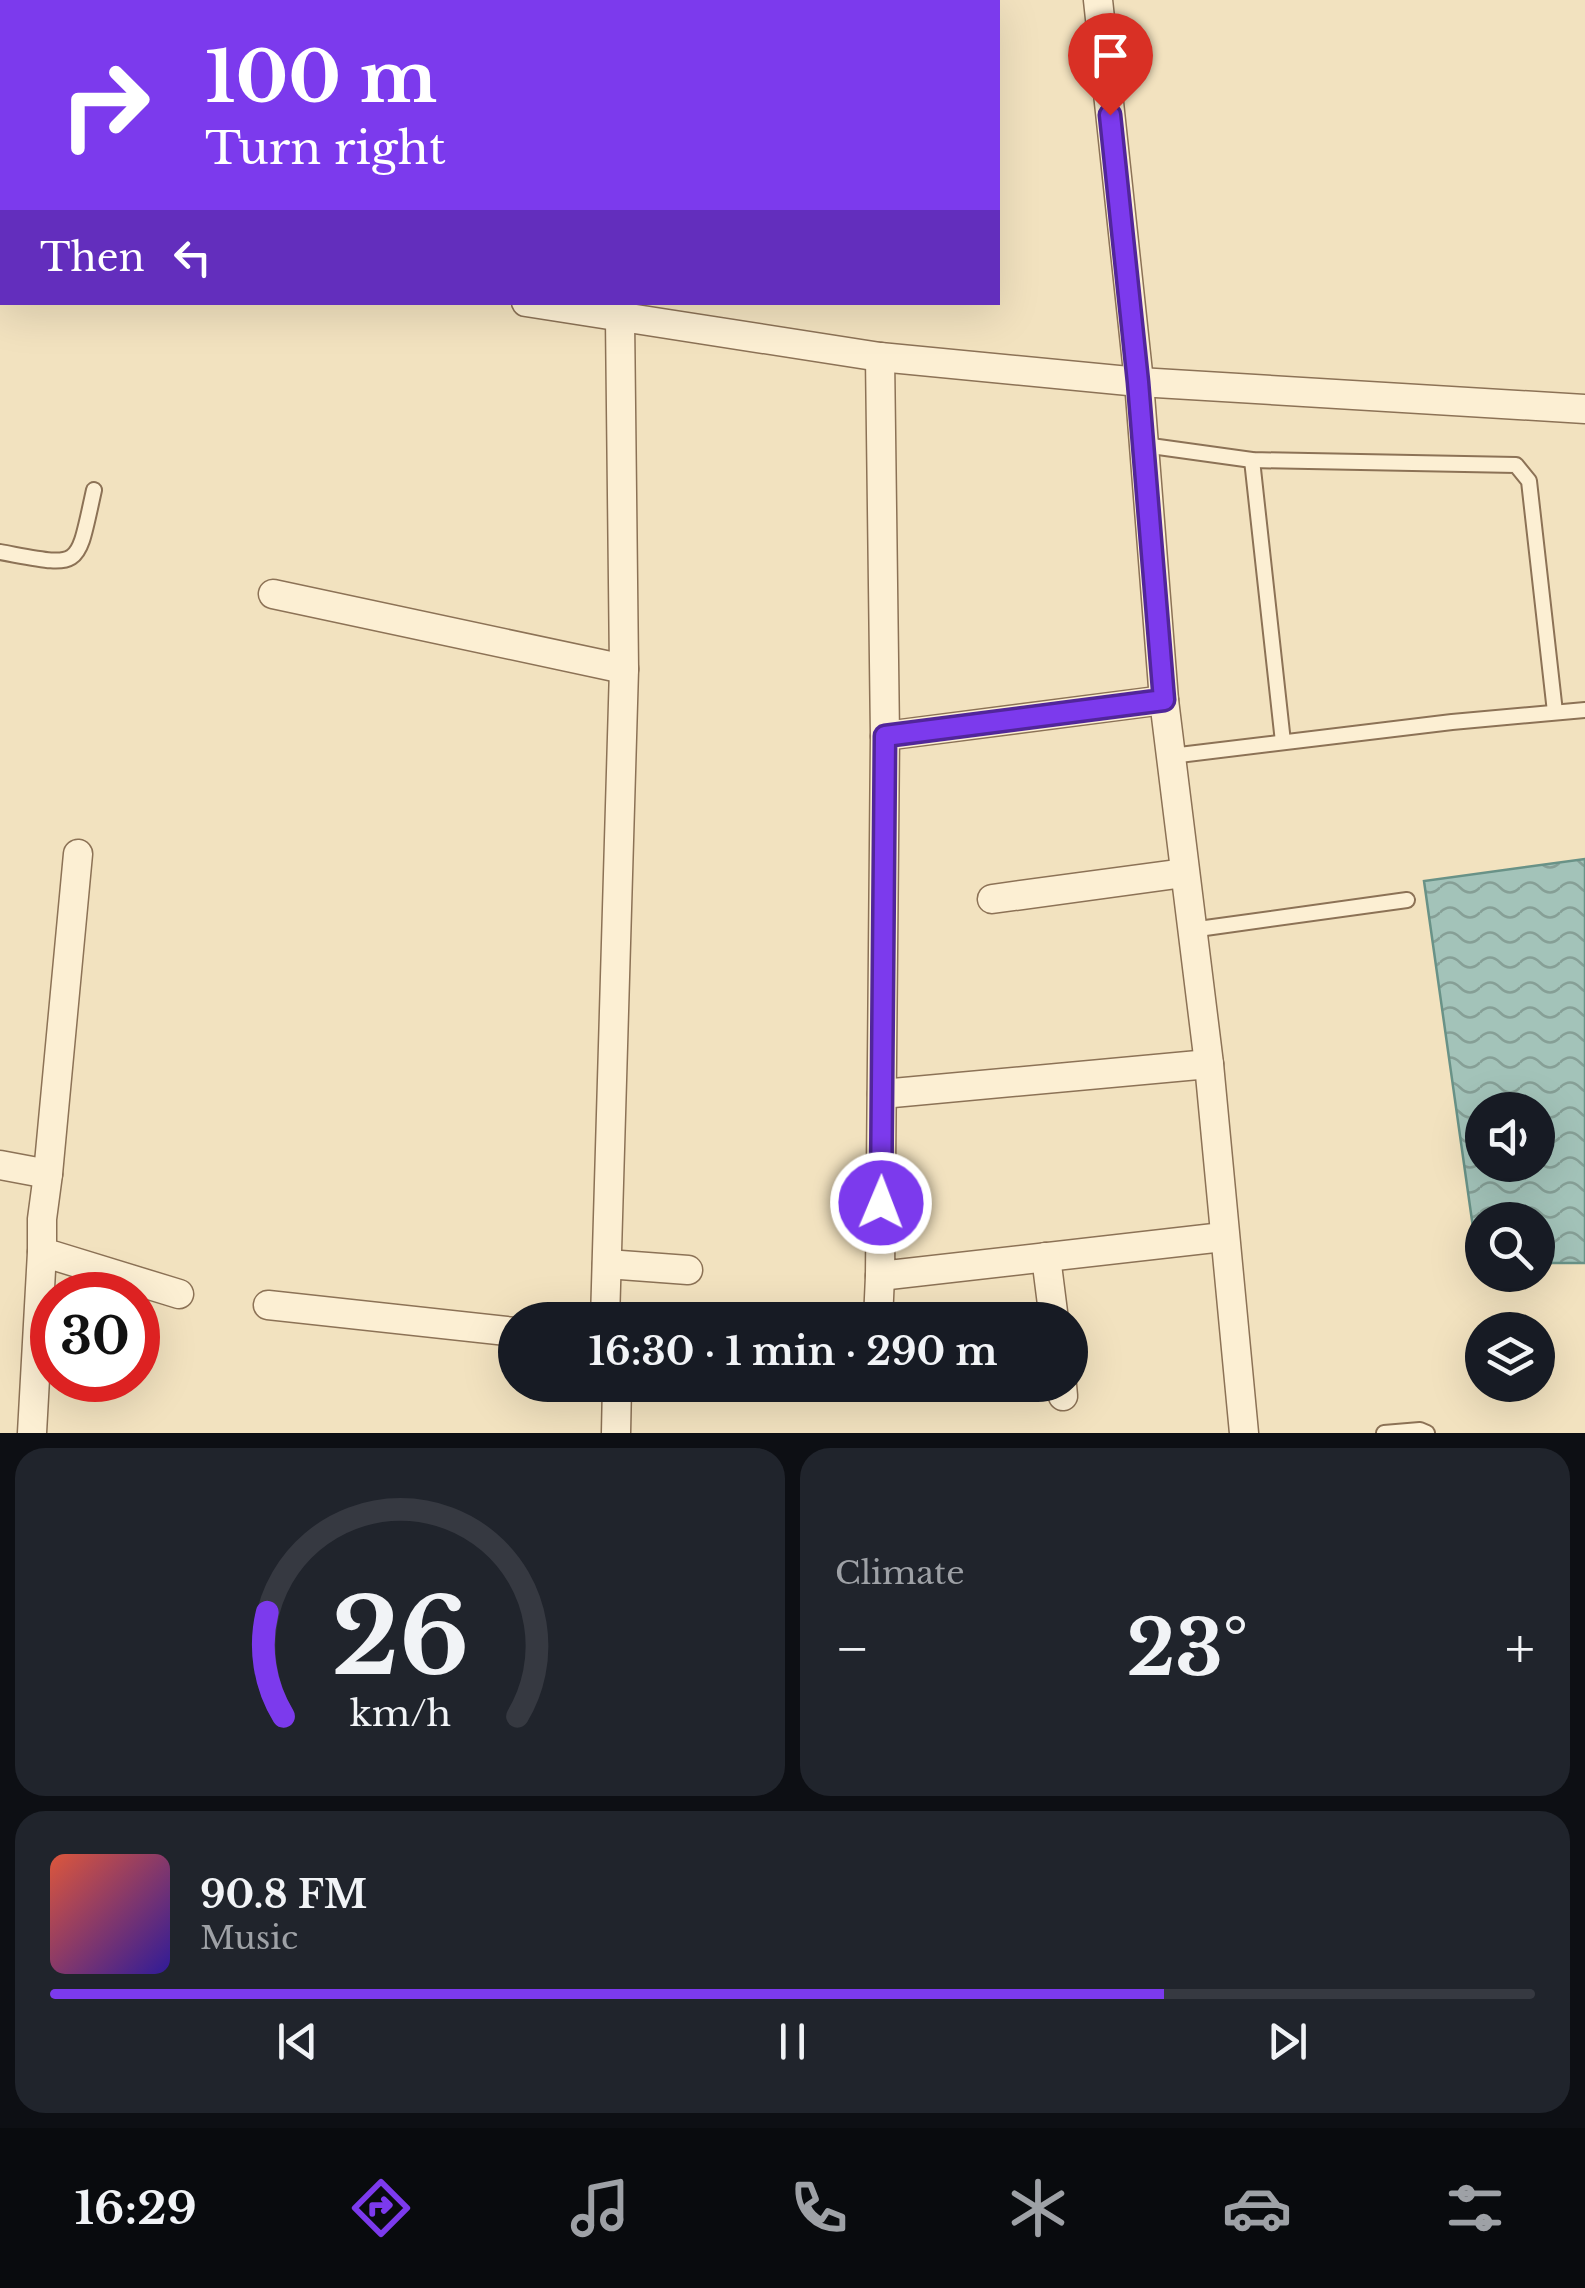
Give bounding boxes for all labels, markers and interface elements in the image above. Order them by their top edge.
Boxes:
pin [1068,13,1153,116]
icon: arrive [1083,28,1138,83]
text: 100 m [205,34,437,121]
icon: right [40,40,170,170]
text: Turn right [205,120,446,176]
icon: left [165,230,220,285]
text: Then [40,234,145,281]
map controls [1465,1092,1555,1402]
button: sound [1465,1092,1555,1182]
position arrow [829,1151,933,1255]
button: search [1465,1202,1555,1292]
speed limit sign: 30 [30,1272,160,1402]
button: layers [1465,1312,1555,1402]
text: 16:30 · 1 min · 290 m [589,1328,997,1375]
text: Climate [835,1553,964,1593]
text: 26 [331,1573,469,1702]
text: 23° [1126,1602,1248,1695]
text: − [835,1615,870,1683]
text: + [1505,1615,1535,1683]
text: km/h [349,1691,451,1736]
text: 90.8 FM [200,1871,367,1918]
text: Music [200,1918,298,1958]
icon: previous [270,2014,325,2069]
icon: pause [765,2014,820,2069]
icon: next [1260,2014,1315,2069]
icon: directions [346,2173,416,2243]
icon: music [565,2173,635,2243]
icon: phone [784,2173,854,2243]
icon: climate [1003,2173,1073,2243]
icon: car [1222,2173,1292,2243]
icon: filters [1440,2173,1510,2243]
text: 16:29 [74,2180,197,2236]

